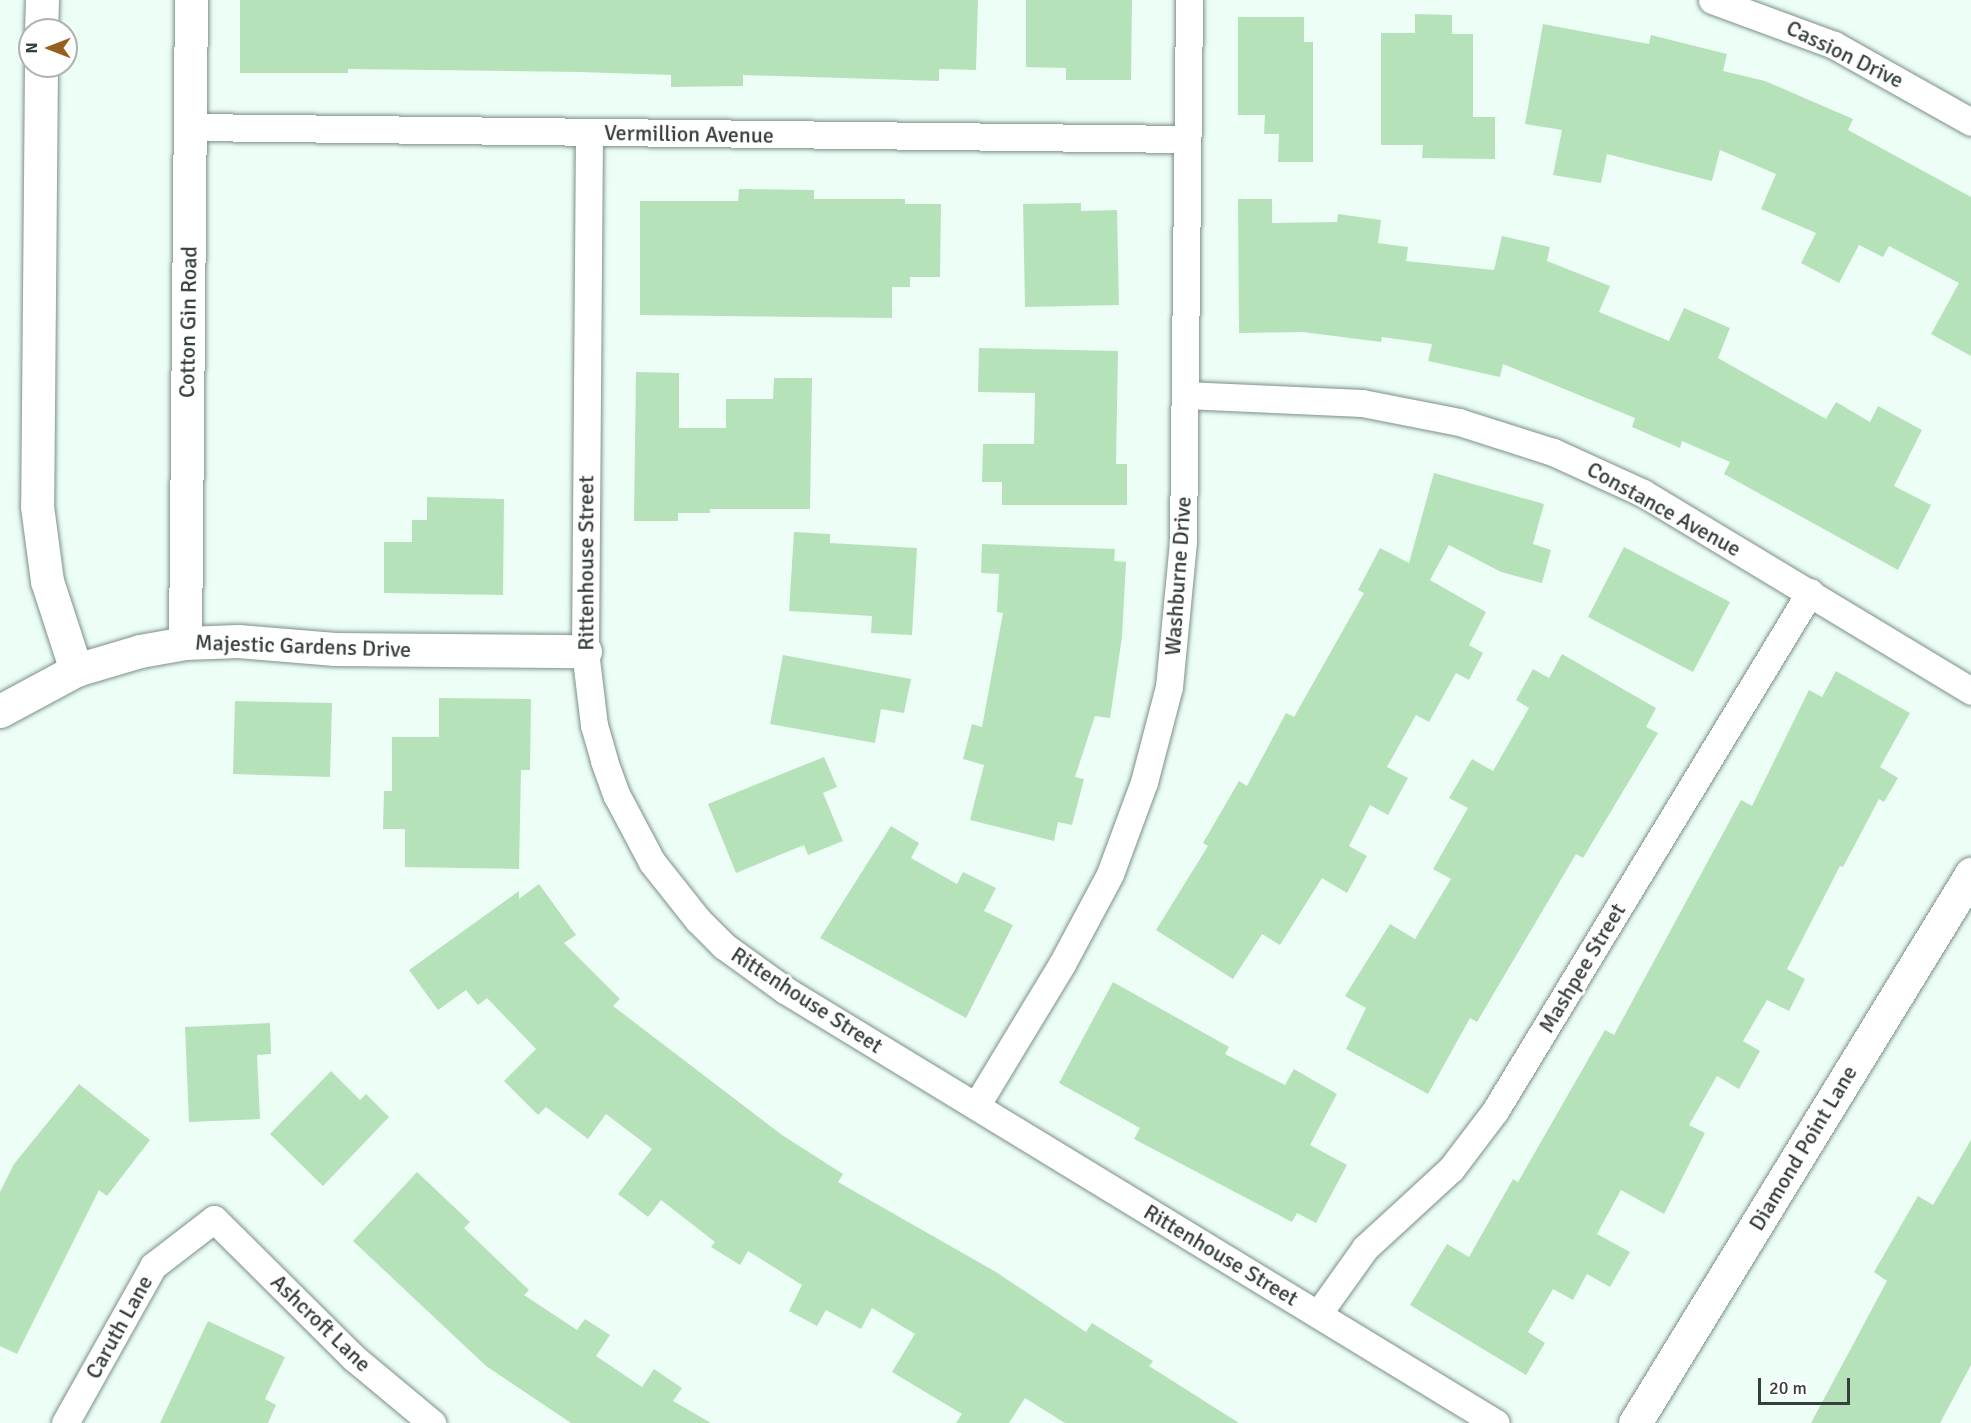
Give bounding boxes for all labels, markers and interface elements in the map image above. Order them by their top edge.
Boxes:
street label: Cassion Drive [1782,14,1908,94]
north arrow [18,18,78,78]
text: N [22,42,42,54]
street label: Vermillion Avenue [604,119,774,149]
street label: Cotton Gin Road [173,246,203,398]
street label: Constance Avenue [1582,456,1746,562]
street label: Rittenhouse Street [573,475,599,651]
street label: Washburne Drive [1159,496,1197,656]
street label: Majestic Gardens Drive [194,629,412,663]
street label: Mashpee Street [1533,898,1631,1038]
street label: Rittenhouse Street [726,941,888,1059]
street label: Diamond Point Lane [1743,1061,1863,1235]
street label: Rittenhouse Street [1139,1198,1303,1312]
street label: Ashcroft Lane [265,1269,377,1377]
street label: Caruth Lane [80,1271,158,1383]
scale bar [1761,1366,1852,1404]
text: 20 m [1769,1377,1807,1399]

